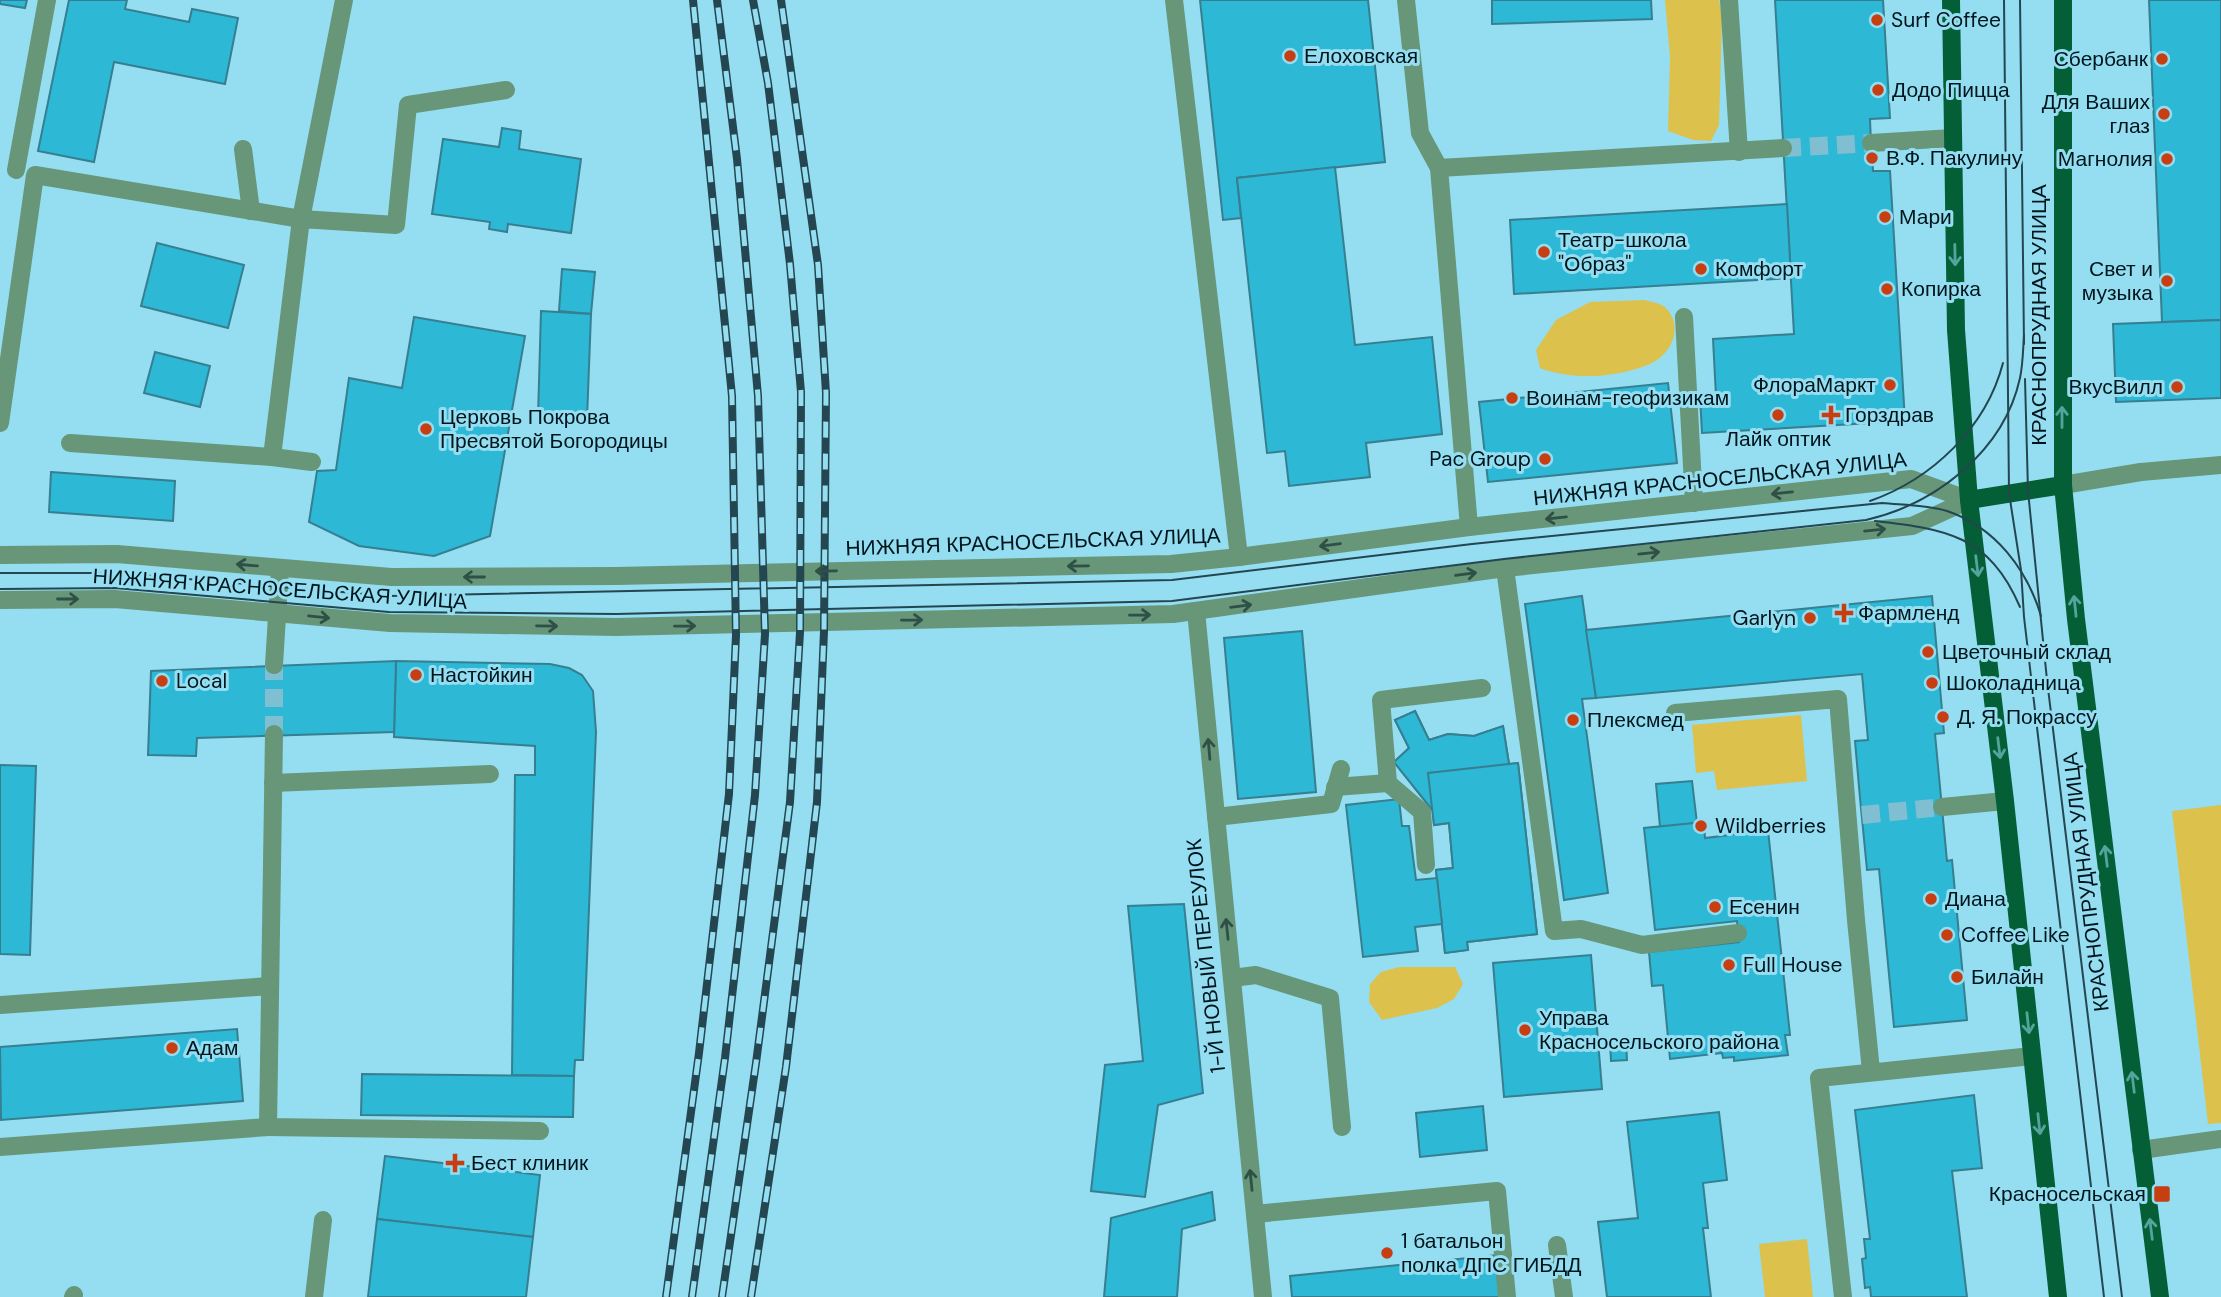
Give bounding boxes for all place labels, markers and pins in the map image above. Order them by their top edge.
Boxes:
place label: Surf Coffee [1891,6,2001,34]
marker: Surf Coffee [1869,12,1885,28]
place label: Елоховская [1304,42,1418,70]
place label: Сбербанк [2054,45,2149,73]
marker: Елоховская [1282,48,1298,64]
marker: Сбербанк [2154,51,2170,67]
place label: Додо Пицца [1892,76,2010,104]
marker: Додо Пицца [1870,82,1886,98]
place label: Для Ваших глаз [2042,88,2150,140]
marker: Для Ваших глаз [2156,106,2172,122]
place label: В.Ф. Пакулину [1886,144,2023,172]
place label: Магнолия [2058,145,2153,173]
marker: В.Ф. Пакулину [1864,150,1880,166]
marker: Магнолия [2159,151,2175,167]
place label: Мари [1899,203,1952,231]
marker: Мари [1877,209,1893,225]
place label: Театр-школа "Образ" [1558,226,1687,278]
marker: Театр-школа "Образ" [1536,244,1552,260]
place label: Комфорт [1715,255,1804,283]
place label: Свет и музыка [2082,255,2153,307]
marker: Комфорт [1693,261,1709,277]
marker: Свет и музыка [2159,273,2175,289]
place label: Копирка [1901,275,1981,303]
marker: Копирка [1879,281,1895,297]
place label: ФлораМаркт [1753,371,1876,399]
place label: ВкусВилл [2069,373,2163,401]
marker: ФлораМаркт [1882,377,1898,393]
marker: ВкусВилл [2169,379,2185,395]
place label: Воинам-геофизикам [1526,384,1729,412]
marker: Воинам-геофизикам [1504,390,1520,406]
place label: Горздрав [1845,401,1934,429]
place label: Церковь Покрова Пресвятой Богородицы [440,403,668,455]
marker: Лайк оптик [1770,407,1786,423]
marker: Горздрав [1823,407,1839,423]
marker: Церковь Покрова Пресвятой Богородицы [418,421,434,437]
place label: Лайк оптик [1725,425,1832,453]
place label: Pac Group [1429,445,1531,473]
marker: Pac Group [1537,451,1553,467]
place label: Фармленд [1858,599,1960,627]
place label: Garlyn [1732,604,1796,632]
marker: Фармленд [1836,605,1852,621]
marker: Garlyn [1802,610,1818,626]
place label: Цветочный склад [1942,638,2111,666]
marker: Цветочный склад [1920,644,1936,660]
place label: Настойкин [430,661,533,689]
place label: Local [176,667,227,695]
marker: Настойкин [408,667,424,683]
place label: Шоколадница [1946,669,2081,697]
marker: Local [154,673,170,689]
marker: Шоколадница [1924,675,1940,691]
place label: Д. Я. Покрассу [1957,703,2097,731]
place label: Плексмед [1587,706,1684,734]
marker: Д. Я. Покрассу [1935,709,1951,725]
marker: Плексмед [1565,712,1581,728]
place label: Wildberries [1715,812,1826,840]
marker: Wildberries [1693,818,1709,834]
place label: Диана [1945,885,2006,913]
marker: Диана [1923,891,1939,907]
place label: Есенин [1729,893,1800,921]
marker: Есенин [1707,899,1723,915]
place label: Coffee Like [1961,921,2070,949]
marker: Coffee Like [1939,927,1955,943]
place label: Full House [1743,951,1843,979]
marker: Full House [1721,957,1737,973]
place label: Билайн [1971,963,2044,991]
marker: Билайн [1949,969,1965,985]
place label: Управа Красносельского района [1539,1004,1779,1056]
marker: Управа Красносельского района [1517,1022,1533,1038]
place label: Адам [186,1034,238,1062]
marker: Адам [164,1040,180,1056]
place label: Бест клиник [471,1149,589,1177]
marker: Бест клиник [445,1153,465,1173]
place label: Красносельская [1989,1180,2146,1208]
marker: Красносельская [2152,1184,2172,1204]
place label: 1 батальон полка ДПС ГИБДД [1401,1227,1582,1279]
marker: 1 батальон полка ДПС ГИБДД [1379,1245,1395,1261]

